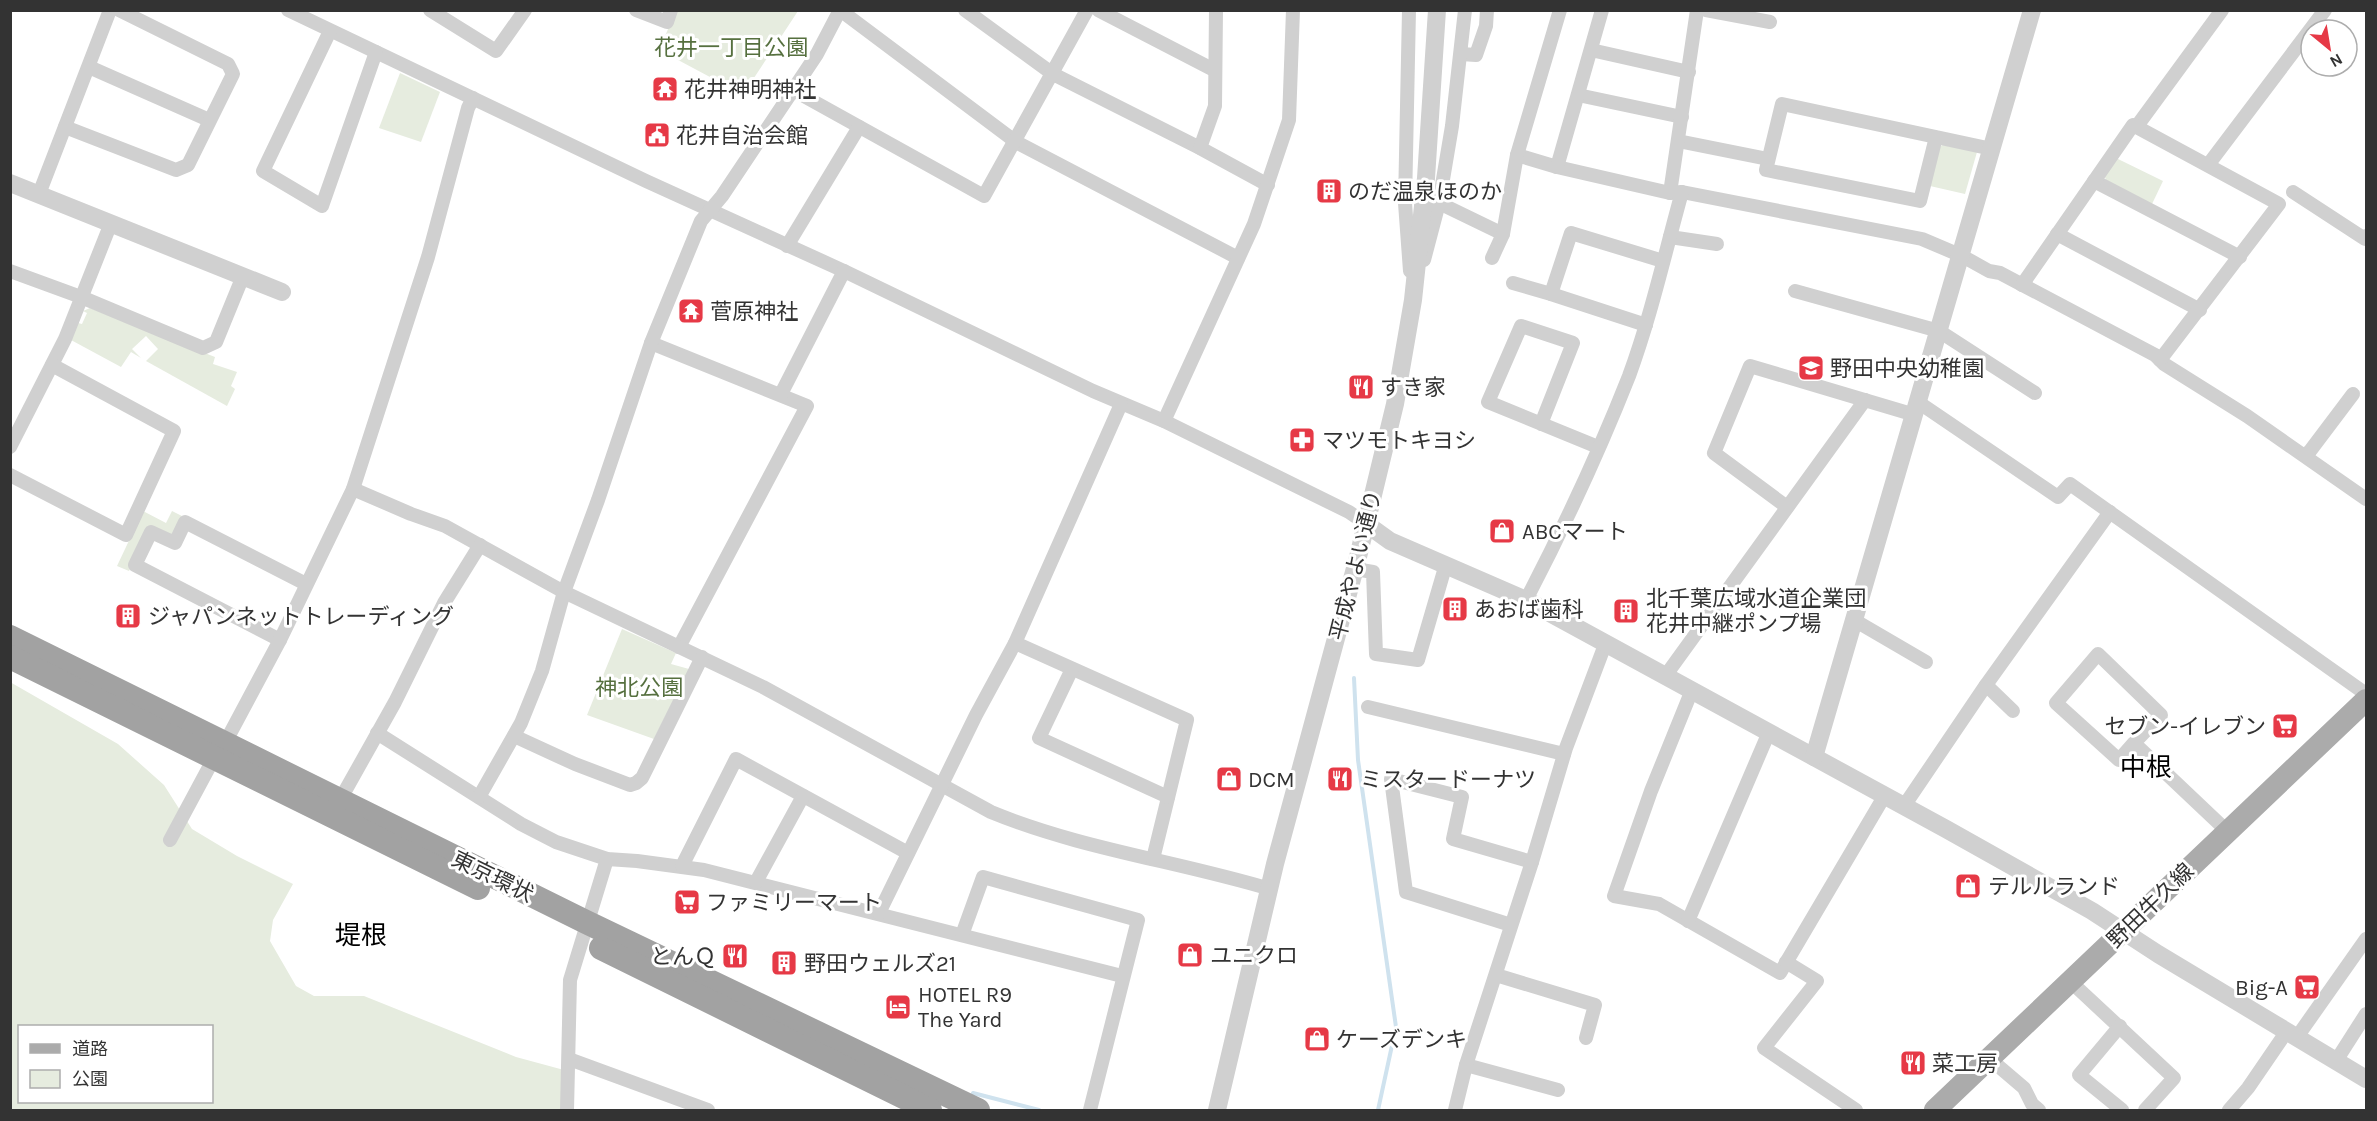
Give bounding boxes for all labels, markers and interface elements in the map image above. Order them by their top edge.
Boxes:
north arrow [2299,18,2359,78]
park label: 花井一丁目公園 [654,35,808,61]
text: N [2327,49,2346,72]
temple icon: 花井神明神社 [650,74,680,104]
place label: 花井神明神社 [684,77,816,103]
public building icon: 花井自治会館 [642,120,672,150]
place label: 花井自治会館 [676,123,808,149]
building icon: のだ温泉ほのか [1314,176,1344,206]
place label: のだ温泉ほのか [1348,179,1502,205]
temple icon: 菅原神社 [676,296,706,326]
place label: 菅原神社 [710,299,798,325]
school or university icon: 野田中央幼稚園 [1796,353,1826,383]
place label: 野田中央幼稚園 [1830,356,1984,382]
restaurant icon: すき家 [1346,372,1376,402]
place label: すき家 [1380,375,1446,401]
pharmacy icon: マツモトキヨシ [1287,425,1317,455]
place label: マツモトキヨシ [1322,428,1476,454]
street label: 平成やよい通り [1325,487,1387,643]
shop icon: ABCマート [1487,516,1517,546]
place label: ABCマート [1522,519,1628,545]
place label: 北千葉広域水道企業団 花井中継ポンプ場 [1646,586,1866,637]
building icon: あおば歯科 [1440,594,1470,624]
building icon: 北千葉広域水道企業団 花井中継ポンプ場 [1611,596,1641,626]
place label: あおば歯科 [1474,597,1584,623]
building icon: ジャパンネットトレーディング [113,601,143,631]
place label: ジャパンネットトレーディング [148,604,454,630]
park label: 神北公園 [595,675,683,701]
supermarket icon: セブン-イレブン [2270,711,2300,741]
place label: セブン-イレブン [2104,714,2266,740]
district label: 中根 [2120,752,2172,783]
shop icon: DCM [1214,764,1244,794]
restaurant icon: ミスタードーナツ [1325,764,1355,794]
place label: DCM [1248,767,1295,793]
place label: ミスタードーナツ [1360,767,1536,793]
street label: 東京環状 [447,846,538,908]
street label: 野田牛久線 [2102,858,2199,953]
shop icon: テルルランド [1953,871,1983,901]
place label: テルルランド [1988,874,2120,900]
supermarket icon: ファミリーマート [672,887,702,917]
place label: ファミリーマート [706,890,882,916]
district label: 堤根 [335,920,387,951]
shop icon: ユニクロ [1175,940,1205,970]
restaurant icon: とんＱ [720,941,750,971]
place label: ユニクロ [1210,943,1298,969]
place label: とんＱ [650,944,716,970]
building icon: 野田ウェルズ21 [769,948,799,978]
place label: 野田ウェルズ21 [804,951,956,977]
supermarket icon: Big-A [2292,972,2322,1002]
place label: Big-A [2235,975,2288,1001]
place label: HOTEL R9 The Yard [918,982,1012,1033]
hotel icon: HOTEL R9 The Yard [883,992,913,1022]
shop icon: ケーズデンキ [1302,1024,1332,1054]
legend [18,1025,213,1103]
place label: ケーズデンキ [1336,1027,1467,1053]
text: 道路 [72,1038,108,1060]
restaurant icon: 菜工房 [1898,1048,1928,1078]
place label: 菜工房 [1932,1051,1998,1077]
text: 公園 [72,1068,108,1090]

